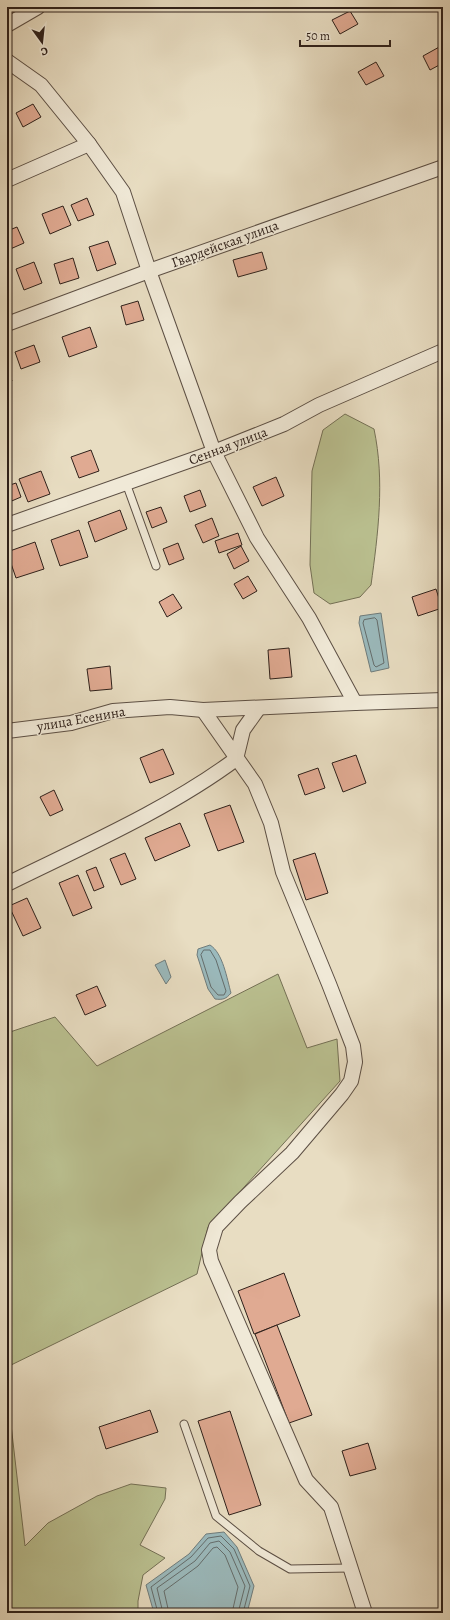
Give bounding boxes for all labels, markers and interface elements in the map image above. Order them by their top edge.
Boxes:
north arrow [22,22,62,62]
scale bar [300,22,390,48]
text: 50 m [306,28,330,44]
text: С [39,43,50,59]
street label: Гвардейская улица [169,216,282,272]
street label: Сенная улица [186,422,271,470]
street label: улица Есенина [34,702,127,736]

